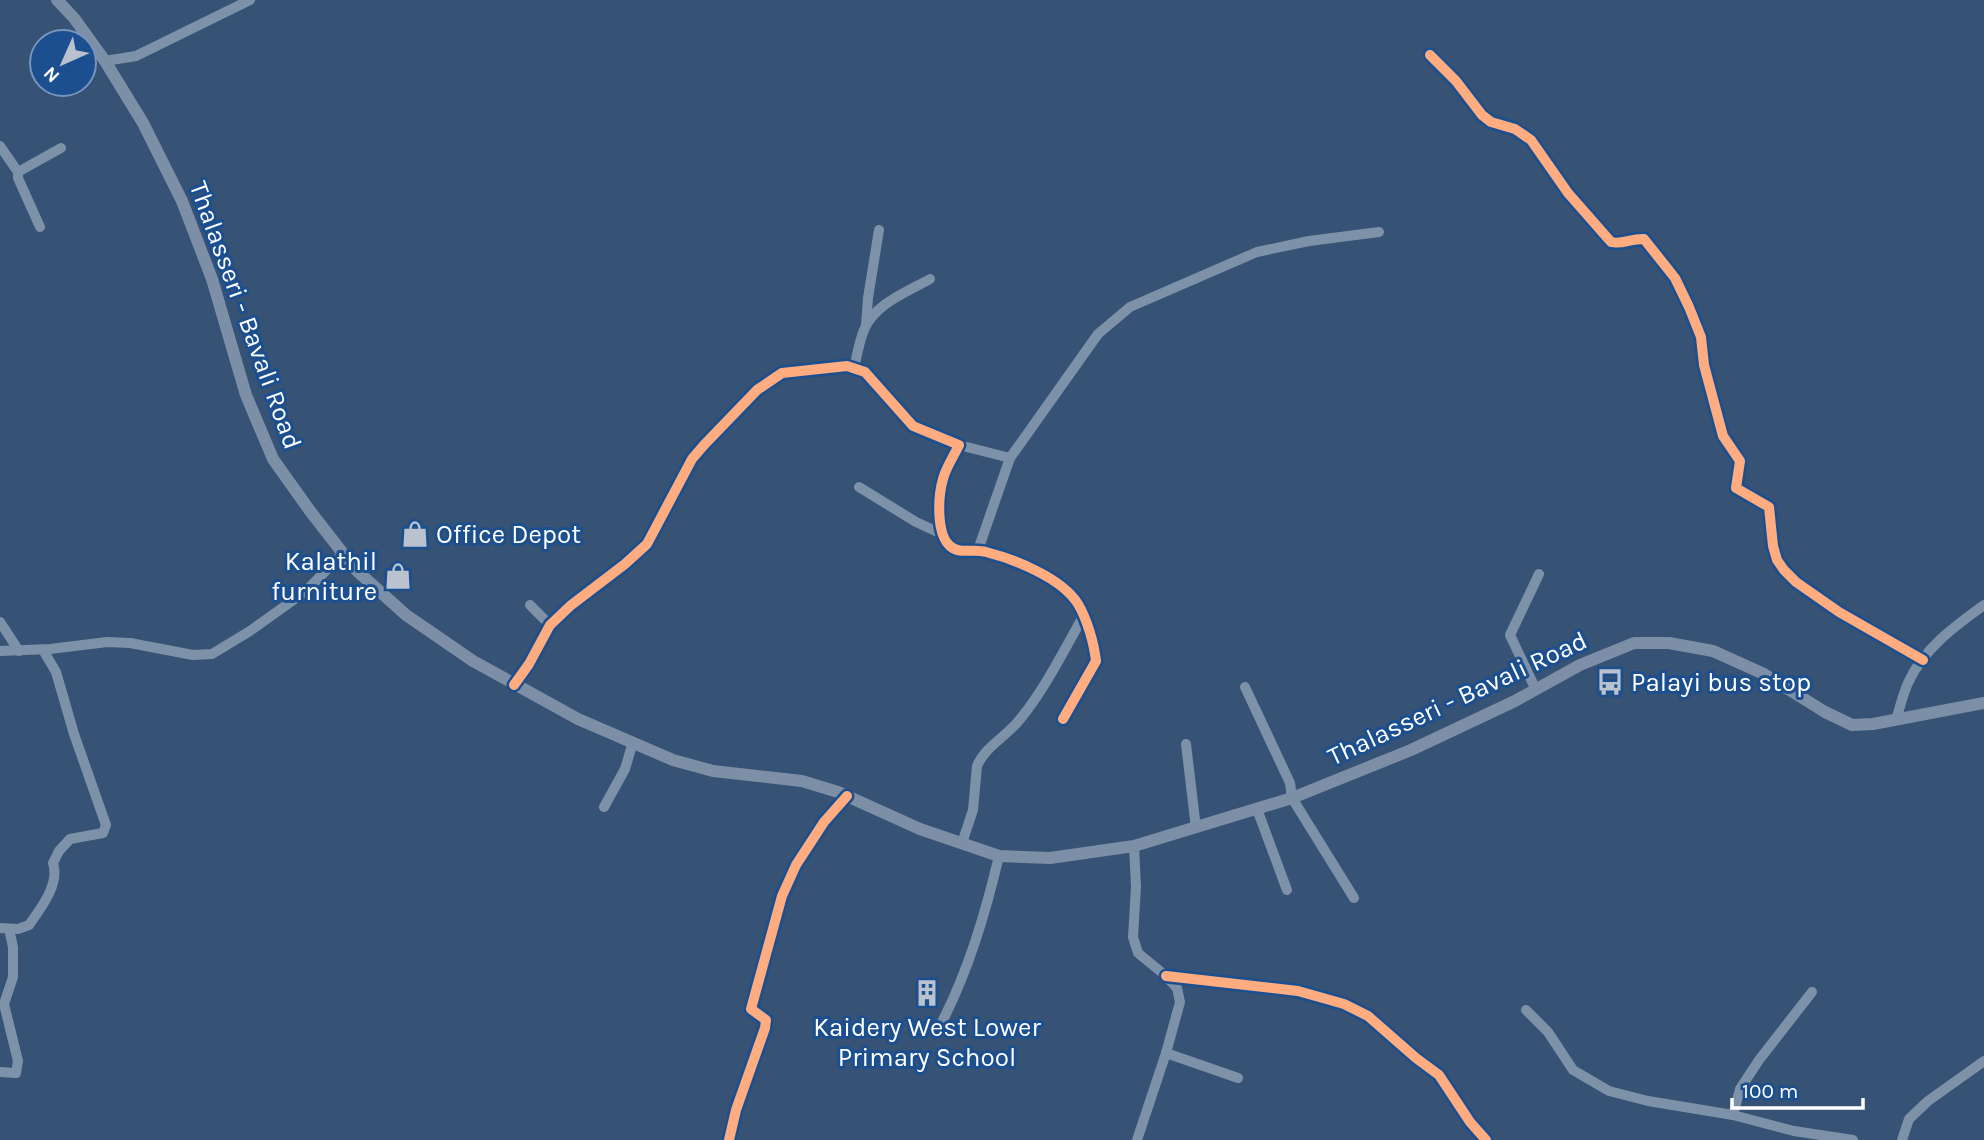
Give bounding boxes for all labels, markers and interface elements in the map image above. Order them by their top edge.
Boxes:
north arrow [28,28,98,98]
text: N [39,62,64,87]
street label: Thalasseri - Bavali Road [183,177,308,453]
shop icon: Office Depot [400,519,430,549]
place label: Office Depot [436,519,581,550]
place label: Kalathil furniture [271,546,377,607]
shop icon: Kalathil furniture [383,561,413,591]
street label: Thalasseri - Bavali Road [1323,625,1592,772]
bus stop icon: Palayi bus stop [1595,667,1625,697]
place label: Palayi bus stop [1631,667,1811,698]
building icon: Kaidery West Lower Primary School [912,978,942,1008]
place label: Kaidery West Lower Primary School [813,1012,1041,1073]
scale bar [1732,1066,1863,1110]
text: 100 m [1742,1079,1799,1103]

